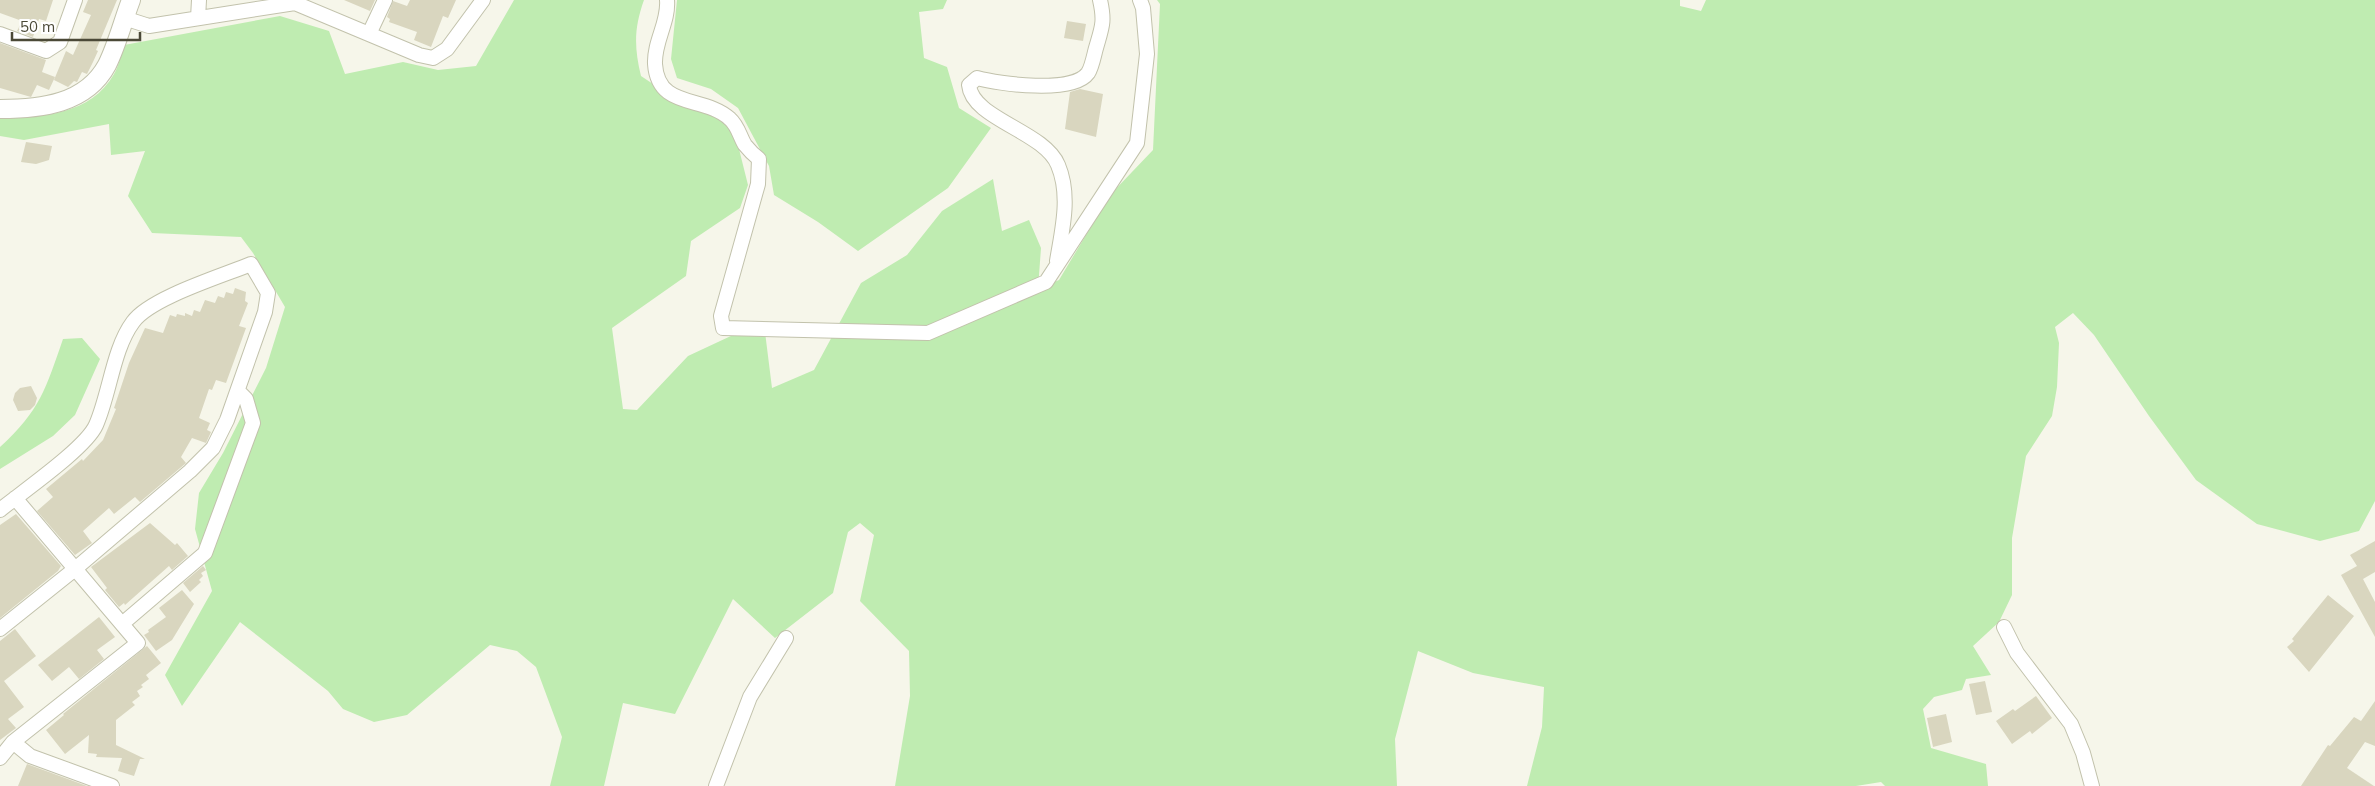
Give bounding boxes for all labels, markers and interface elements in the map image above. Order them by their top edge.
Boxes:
scale bar [12,10,140,42]
text: 50 m [20,17,55,36]

